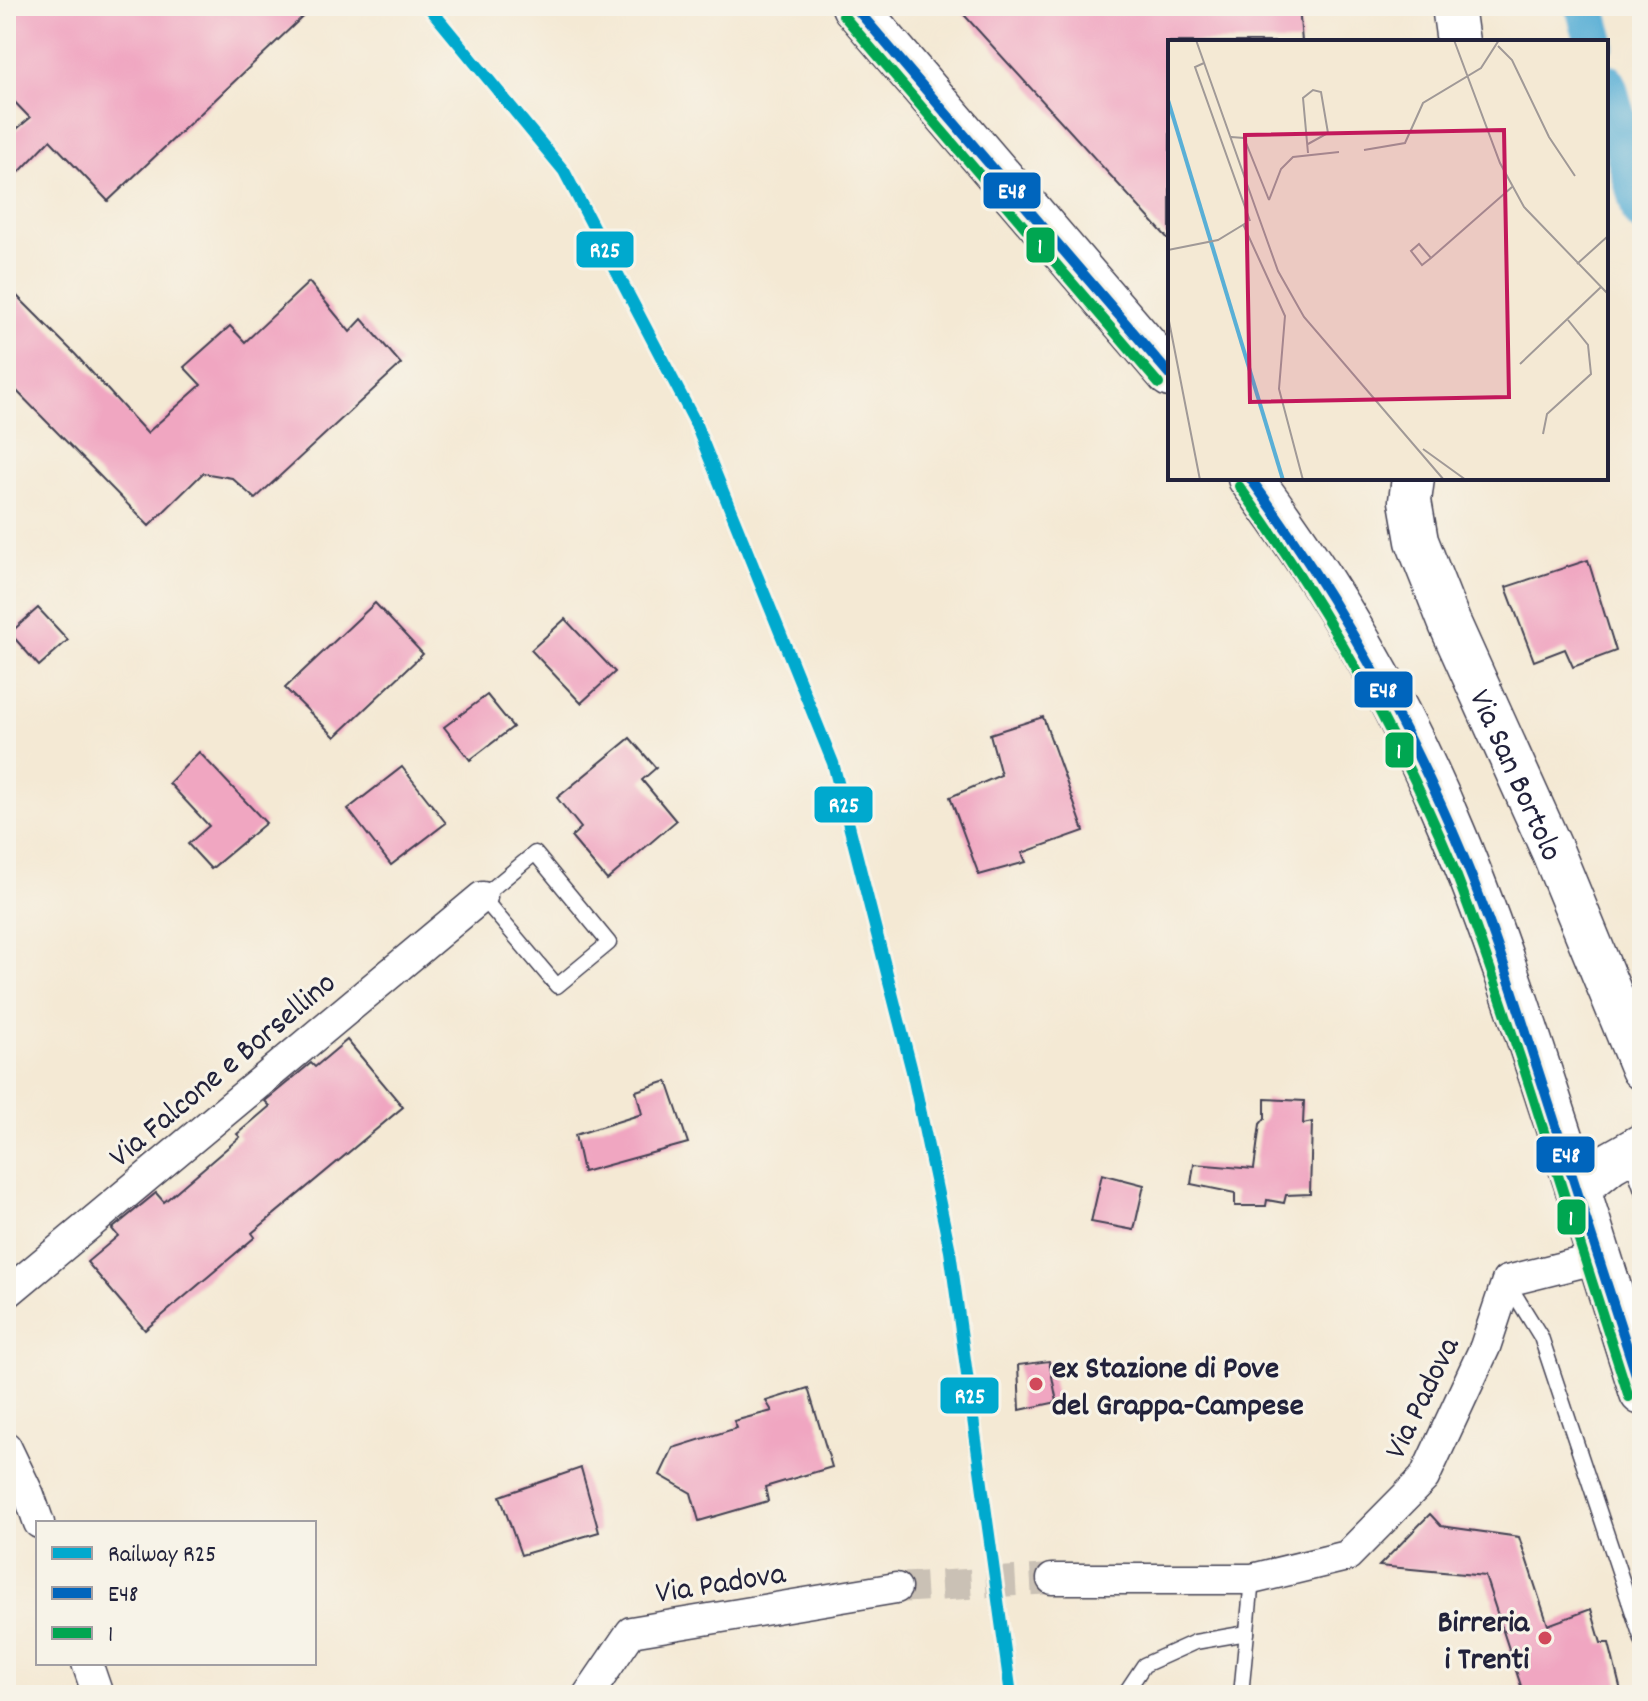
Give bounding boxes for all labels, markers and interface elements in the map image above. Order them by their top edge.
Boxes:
inset map [1168,40,1608,480]
line badge: E48 [982,171,1042,210]
text: E48 [998,178,1026,209]
line badge: 1 [1025,226,1056,264]
line badge: R25 [575,230,635,269]
text: 1 [1038,233,1042,264]
text: R25 [590,237,620,268]
line badge: E48 [1353,670,1414,709]
text: E48 [1369,677,1397,708]
street label: Via San Bortolo [1454,683,1572,869]
line badge: 1 [1384,731,1415,769]
text: 1 [1397,738,1401,769]
line badge: R25 [813,785,874,824]
text: R25 [829,792,859,823]
street label: Via Falcone e Borsellino [101,963,348,1181]
line badge: E48 [1535,1135,1596,1174]
text: E48 [1552,1142,1580,1173]
line badge: 1 [1556,1198,1587,1236]
text: 1 [1569,1205,1573,1236]
street label: Via Padova [1375,1329,1474,1468]
place label: ex Stazione di Pove del Grappa-Campese [1052,1348,1304,1431]
marker: ex Stazione di Pove del Grappa-Campese [1027,1375,1045,1393]
line badge: R25 [939,1376,1000,1415]
text: R25 [955,1383,985,1414]
legend [36,1521,316,1665]
text: Railway R25 [108,1539,216,1573]
street label: Via Padova [653,1553,790,1619]
text: E48 [108,1579,138,1613]
place label: Birreria i Trenti [1437,1602,1530,1685]
text: 1 [108,1619,113,1653]
marker: Birreria i Trenti [1536,1629,1554,1647]

